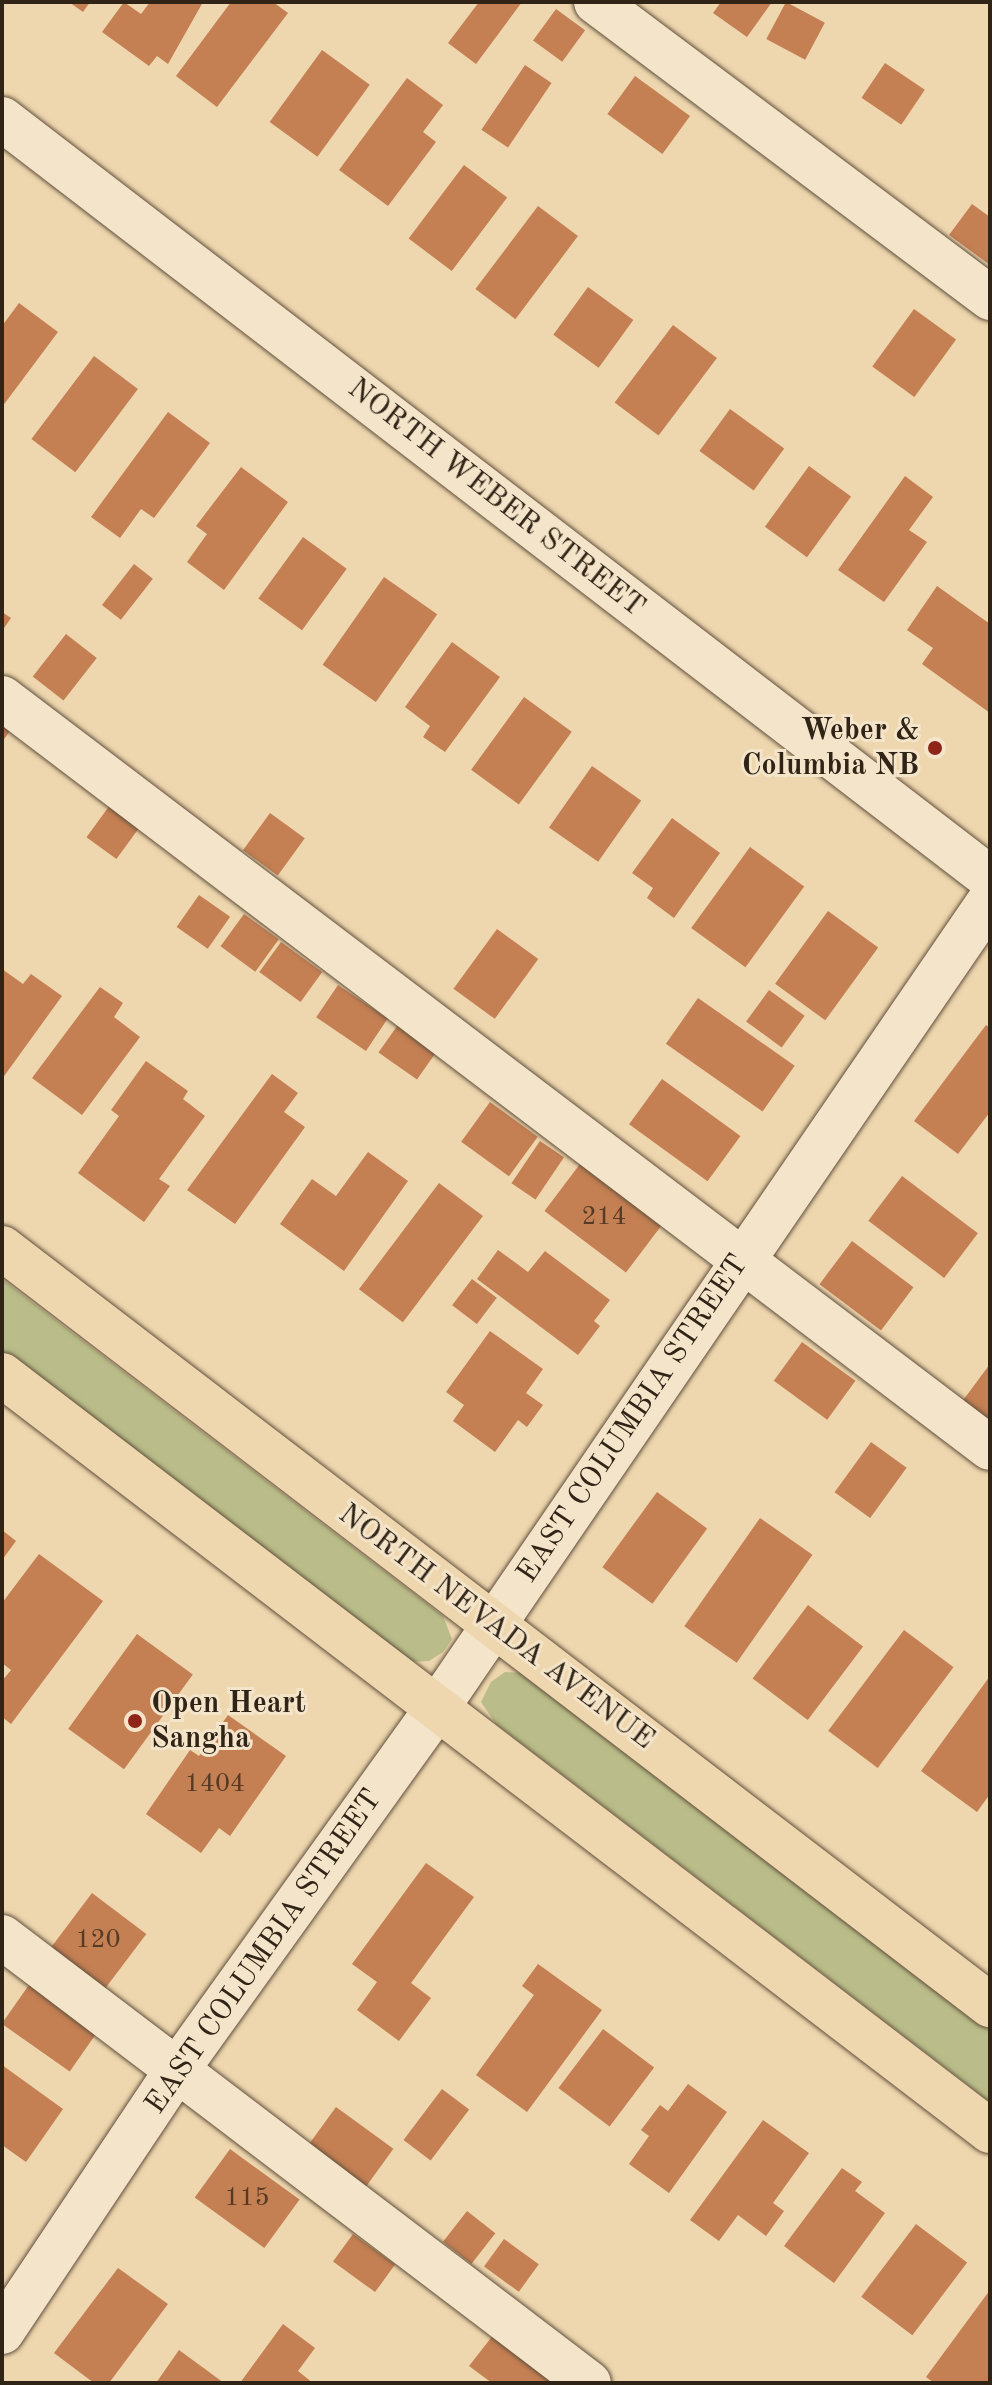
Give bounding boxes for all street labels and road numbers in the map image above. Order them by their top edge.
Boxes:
street label: NORTH WEBER STREET [340,371,652,625]
street label: EAST COLUMBIA STREET [510,1248,756,1590]
street label: NORTH NEVADA AVENUE [331,1496,661,1758]
street label: EAST COLUMBIA STREET [138,1783,390,2121]

